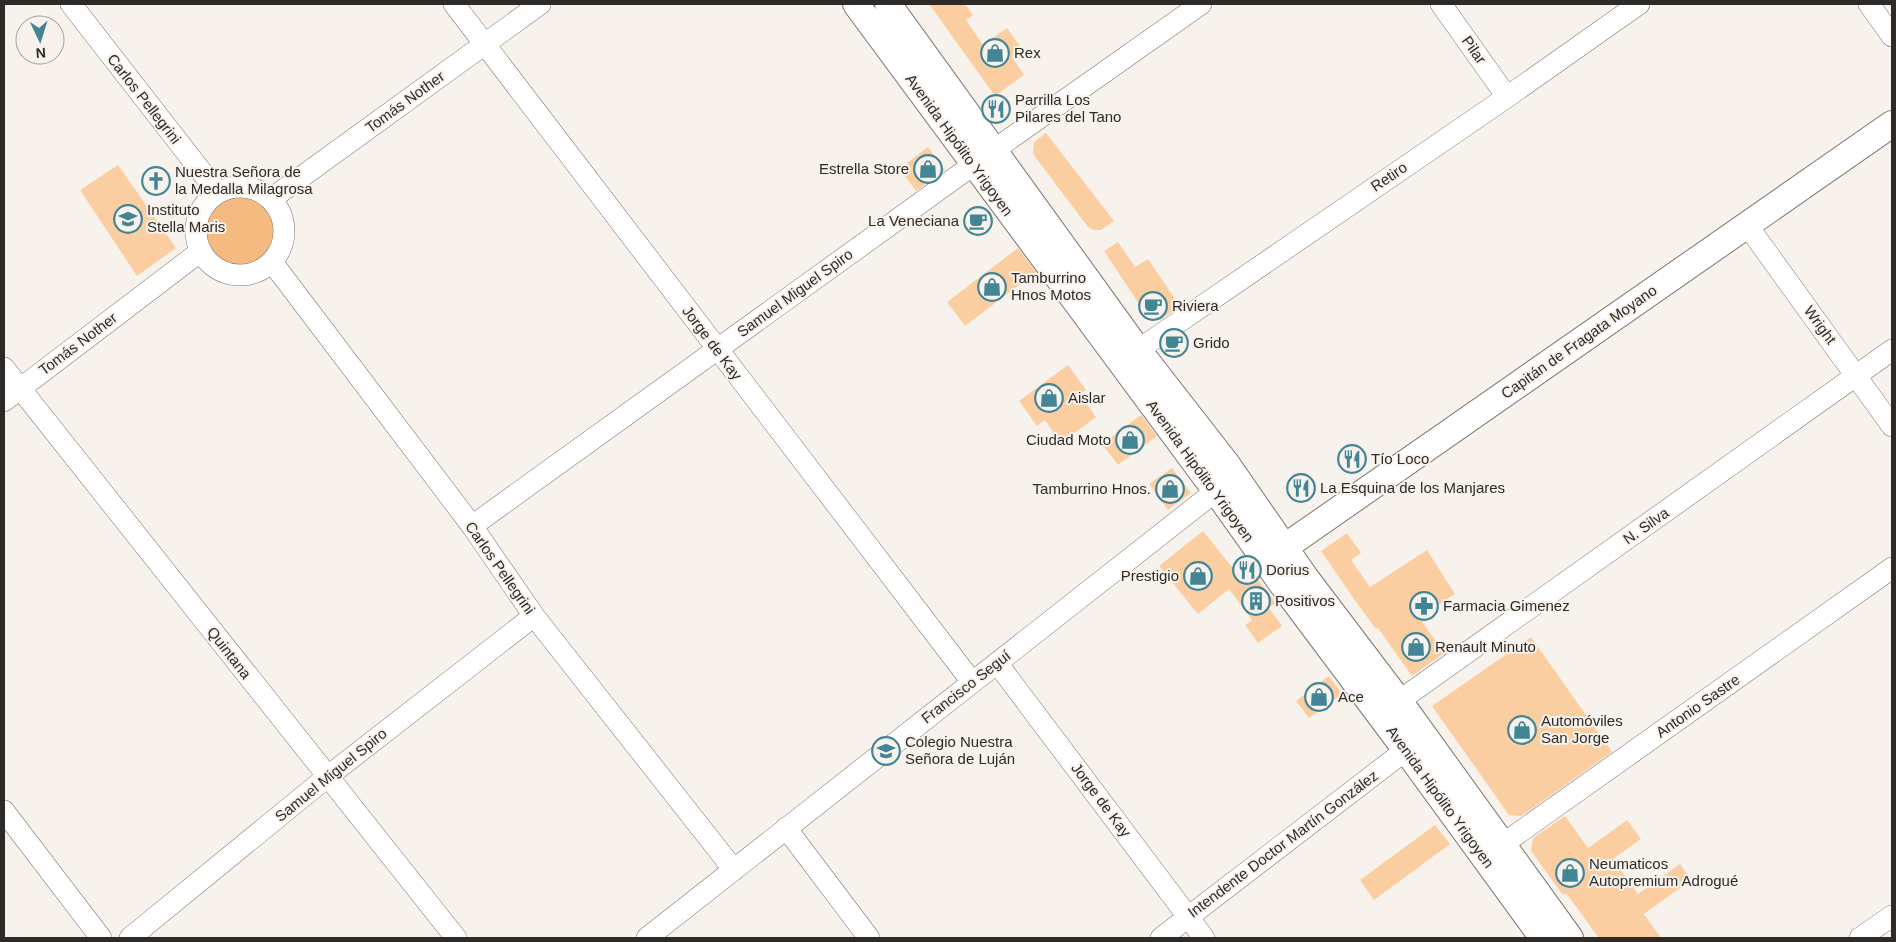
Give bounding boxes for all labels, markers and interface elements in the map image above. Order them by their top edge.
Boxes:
north arrow [15,15,65,65]
street label: Pilar [1459,33,1490,67]
shop icon: Rex [980,38,1010,68]
place label: Rex [1014,44,1041,61]
text: N [35,45,47,61]
street label: Carlos Pellegrini [104,50,185,147]
street label: Tomás Nother [362,67,447,136]
street label: Avenida Hipólito Yrigoyen [902,70,1017,219]
place label: Parrilla Los Pilares del Tano [1015,91,1121,125]
restaurant icon: Parrilla Los Pilares del Tano [981,94,1011,124]
shop icon: Estrella Store [913,154,943,184]
street label: Retiro [1367,158,1410,195]
place label: Estrella Store [819,160,909,177]
place label: Nuestra Señora de la Medalla Milagrosa [175,163,313,197]
church icon: Nuestra Señora de la Medalla Milagrosa [141,166,171,196]
place label: Instituto Stella Maris [147,201,225,235]
school or university icon: Instituto Stella Maris [113,204,143,234]
cafe icon: La Veneciana [963,206,993,236]
place label: La Veneciana [868,212,960,229]
street label: Samuel Miguel Spiro [734,245,856,340]
place label: Tamburrino Hnos Motos [1011,269,1091,303]
shop icon: Tamburrino Hnos Motos [977,272,1007,302]
street label: Capitán de Fragata Moyano [1498,281,1660,402]
cafe icon: Riviera [1138,291,1168,321]
place label: Riviera [1172,297,1219,314]
street label: Jorge de Kay [679,302,746,384]
street label: Wright [1801,302,1840,348]
street label: Tomás Nother [35,309,120,378]
cafe icon: Grido [1159,328,1189,358]
place label: Grido [1193,334,1230,351]
shop icon: Aislar [1034,383,1064,413]
place label: Aislar [1068,389,1106,406]
street label: Avenida Hipólito Yrigoyen [1143,396,1258,545]
shop icon: Ciudad Moto [1115,425,1145,455]
place label: Ciudad Moto [1026,431,1111,448]
restaurant icon: Tío Loco [1337,444,1367,474]
place label: Tío Loco [1371,450,1429,467]
restaurant icon: La Esquina de los Manjares [1286,473,1316,503]
shop icon: Tamburrino Hnos. [1155,474,1185,504]
place label: La Esquina de los Manjares [1320,479,1505,496]
place label: Tamburrino Hnos. [1033,480,1151,497]
street label: N. Silva [1620,503,1672,547]
street label: Carlos Pellegrini [462,518,539,617]
restaurant icon: Dorius [1232,555,1262,585]
shop icon: Prestigio [1183,561,1213,591]
place label: Dorius [1266,561,1309,578]
place label: Prestigio [1121,567,1179,584]
building icon: Positivos [1241,586,1271,616]
pharmacy icon: Farmacia Gimenez [1409,591,1439,621]
place label: Positivos [1275,592,1335,609]
place label: Farmacia Gimenez [1443,597,1570,614]
street label: Quintana [204,623,255,682]
shop icon: Renault Minuto [1401,632,1431,662]
place label: Renault Minuto [1435,638,1536,655]
street label: Francisco Seguí [918,646,1014,727]
street label: Antonio Sastre [1653,670,1743,741]
shop icon: Ace [1304,682,1334,712]
place label: Ace [1338,688,1364,705]
place label: Automóviles San Jorge [1541,712,1623,746]
shop icon: Automóviles San Jorge [1507,715,1537,745]
street label: Avenida Hipólito Yrigoyen [1383,722,1498,871]
street label: Samuel Miguel Spiro [272,724,390,825]
place label: Colegio Nuestra Señora de Luján [905,733,1015,767]
school or university icon: Colegio Nuestra Señora de Luján [871,736,901,766]
street label: Jorge de Kay [1068,759,1135,841]
street label: Intendente Doctor Martín González [1184,767,1381,921]
place label: Neumaticos Autopremium Adrogué [1589,855,1738,889]
shop icon: Neumaticos Autopremium Adrogué [1555,858,1585,888]

